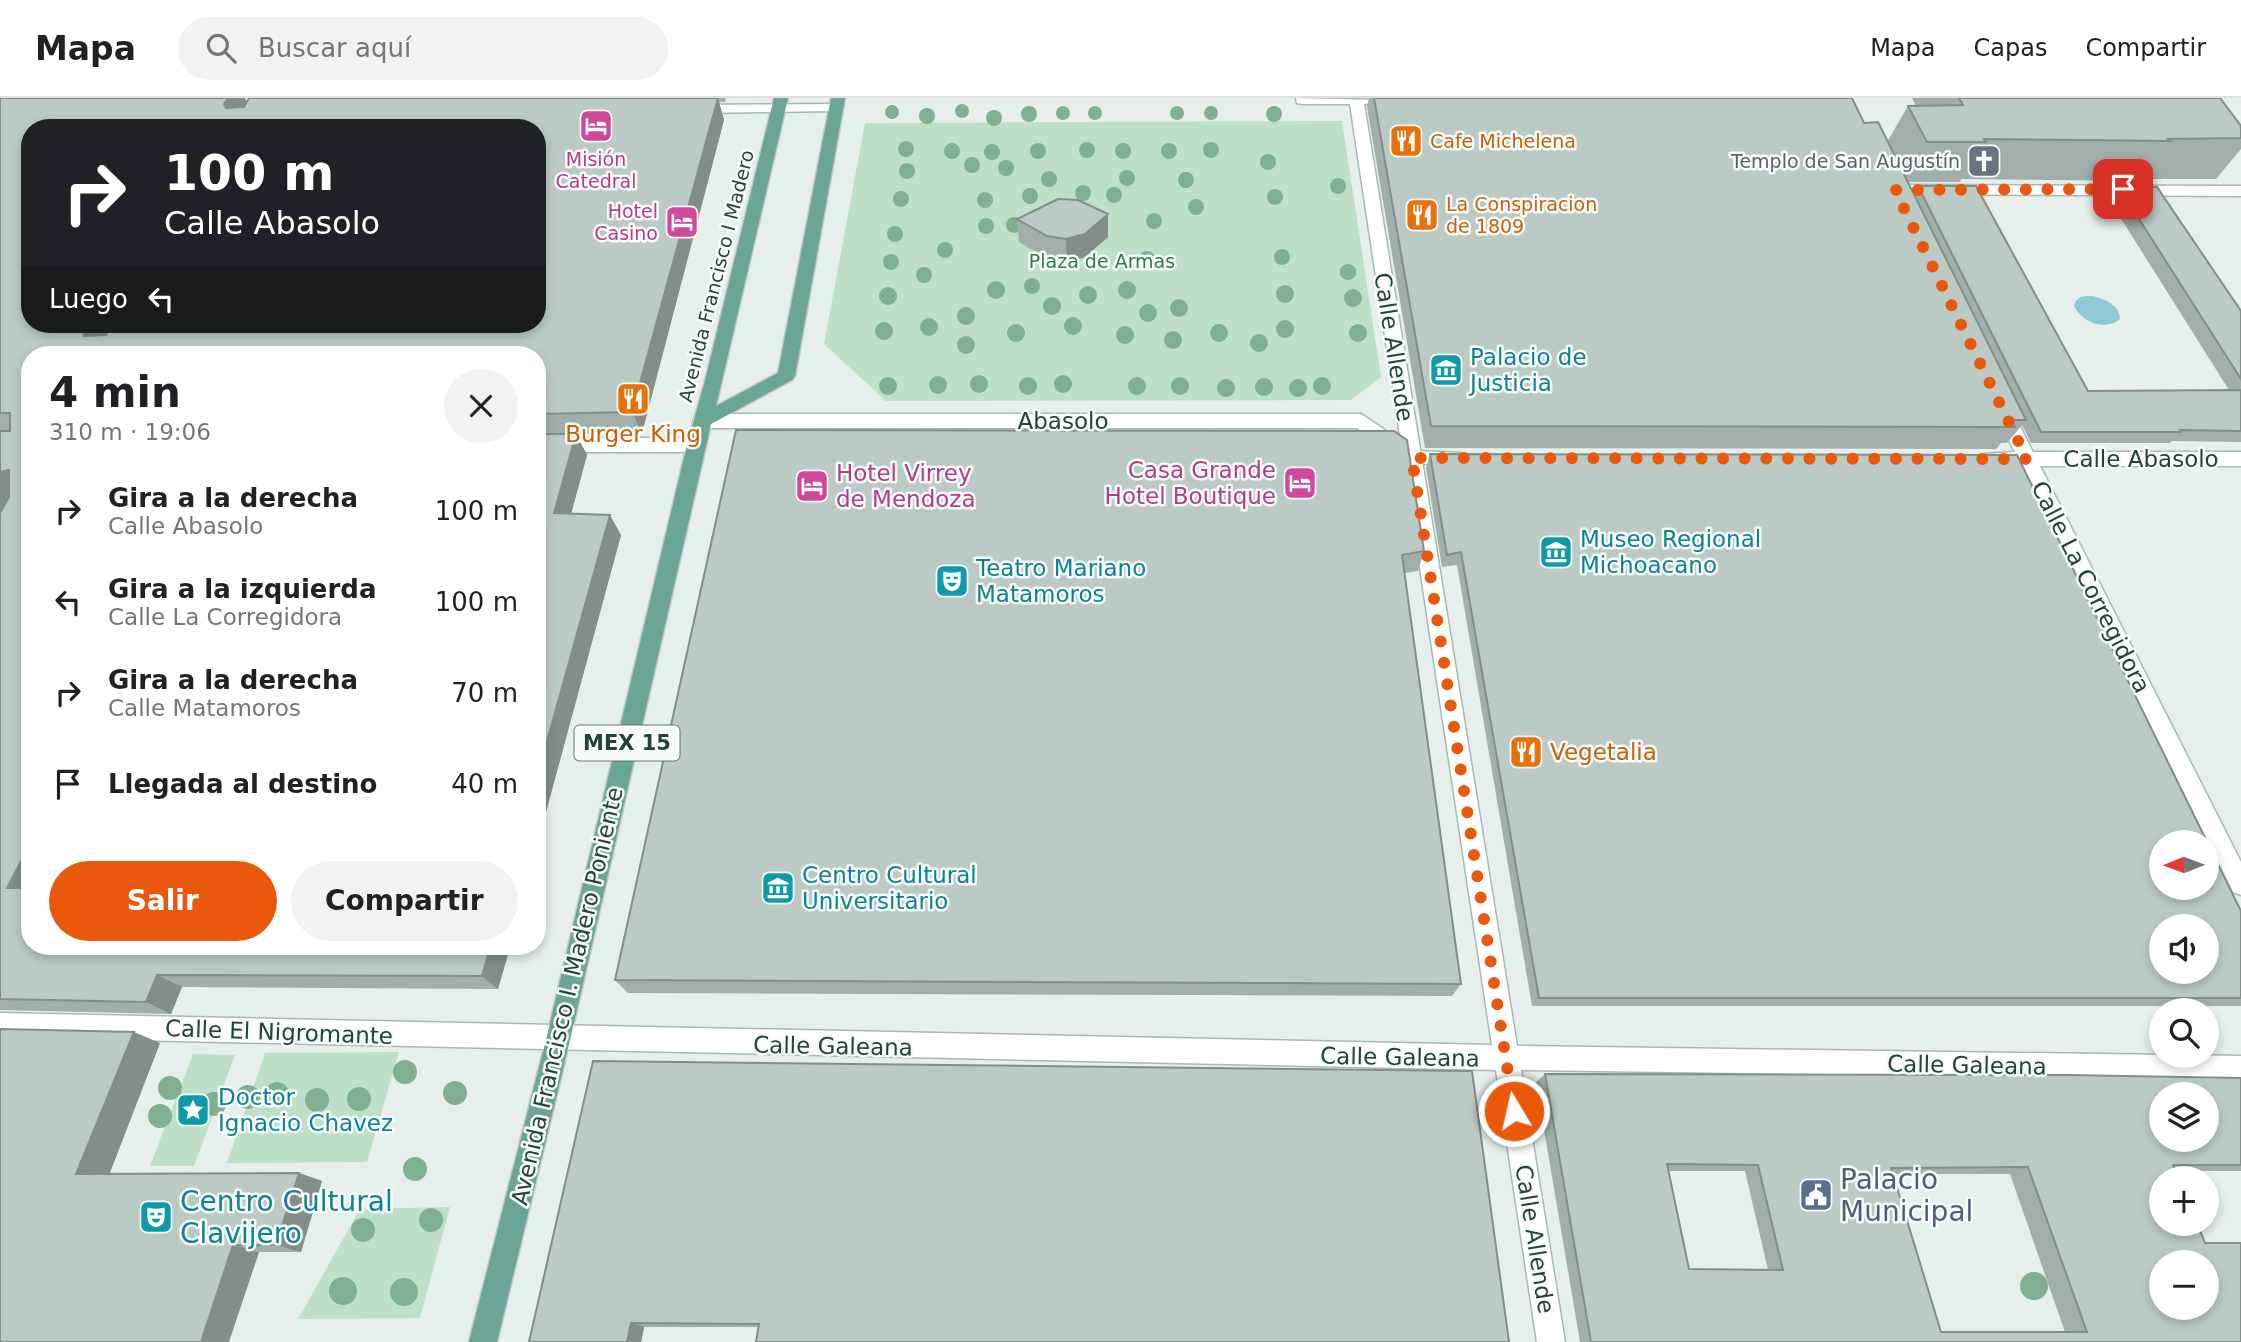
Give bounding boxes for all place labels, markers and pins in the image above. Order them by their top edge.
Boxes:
hotel icon: Misión Catedral [577,107,615,145]
restaurant icon: Cafe Michelena [1387,122,1425,160]
place label: Cafe Michelena [1430,130,1576,152]
church icon: Templo de San Augustín [1965,142,2003,180]
place label: Misión Catedral [556,148,636,192]
place label: Templo de San Augustín [1730,150,1960,172]
pin [2093,159,2153,219]
place label: La Conspiracion de 1809 [1446,193,1597,237]
restaurant icon: La Conspiracion de 1809 [1403,196,1441,234]
place label: Hotel Casino [594,200,658,244]
hotel icon: Hotel Casino [663,203,701,241]
place label: Palacio de Justicia [1468,344,1587,396]
museum icon: Palacio de Justicia [1427,351,1465,389]
restaurant icon: Burger King [614,380,652,418]
place label: Burger King [565,421,701,447]
place label: Casa Grande Hotel Boutique [1105,457,1276,509]
place label: Hotel Virrey de Mendoza [836,460,975,512]
hotel icon: Casa Grande Hotel Boutique [1281,464,1319,502]
hotel icon: Hotel Virrey de Mendoza [793,467,831,505]
place label: Museo Regional Michoacano [1580,526,1761,578]
museum icon: Museo Regional Michoacano [1537,533,1575,571]
place label: Teatro Mariano Matamoros [975,555,1146,607]
theatre icon: Teatro Mariano Matamoros [933,562,971,600]
restaurant icon: Vegetalia [1507,733,1545,771]
place label: Vegetalia [1550,739,1657,765]
place label: Centro Cultural Universitario [802,862,977,914]
museum icon: Centro Cultural Universitario [759,869,797,907]
place label: Doctor Ignacio Chavez [218,1084,393,1136]
place icon: Doctor Ignacio Chavez [174,1091,212,1129]
place label: Palacio Municipal [1840,1163,1973,1228]
public building icon: Palacio Municipal [1797,1176,1835,1214]
place label: Centro Cultural Clavijero [180,1185,393,1250]
theatre icon: Centro Cultural Clavijero [137,1198,175,1236]

